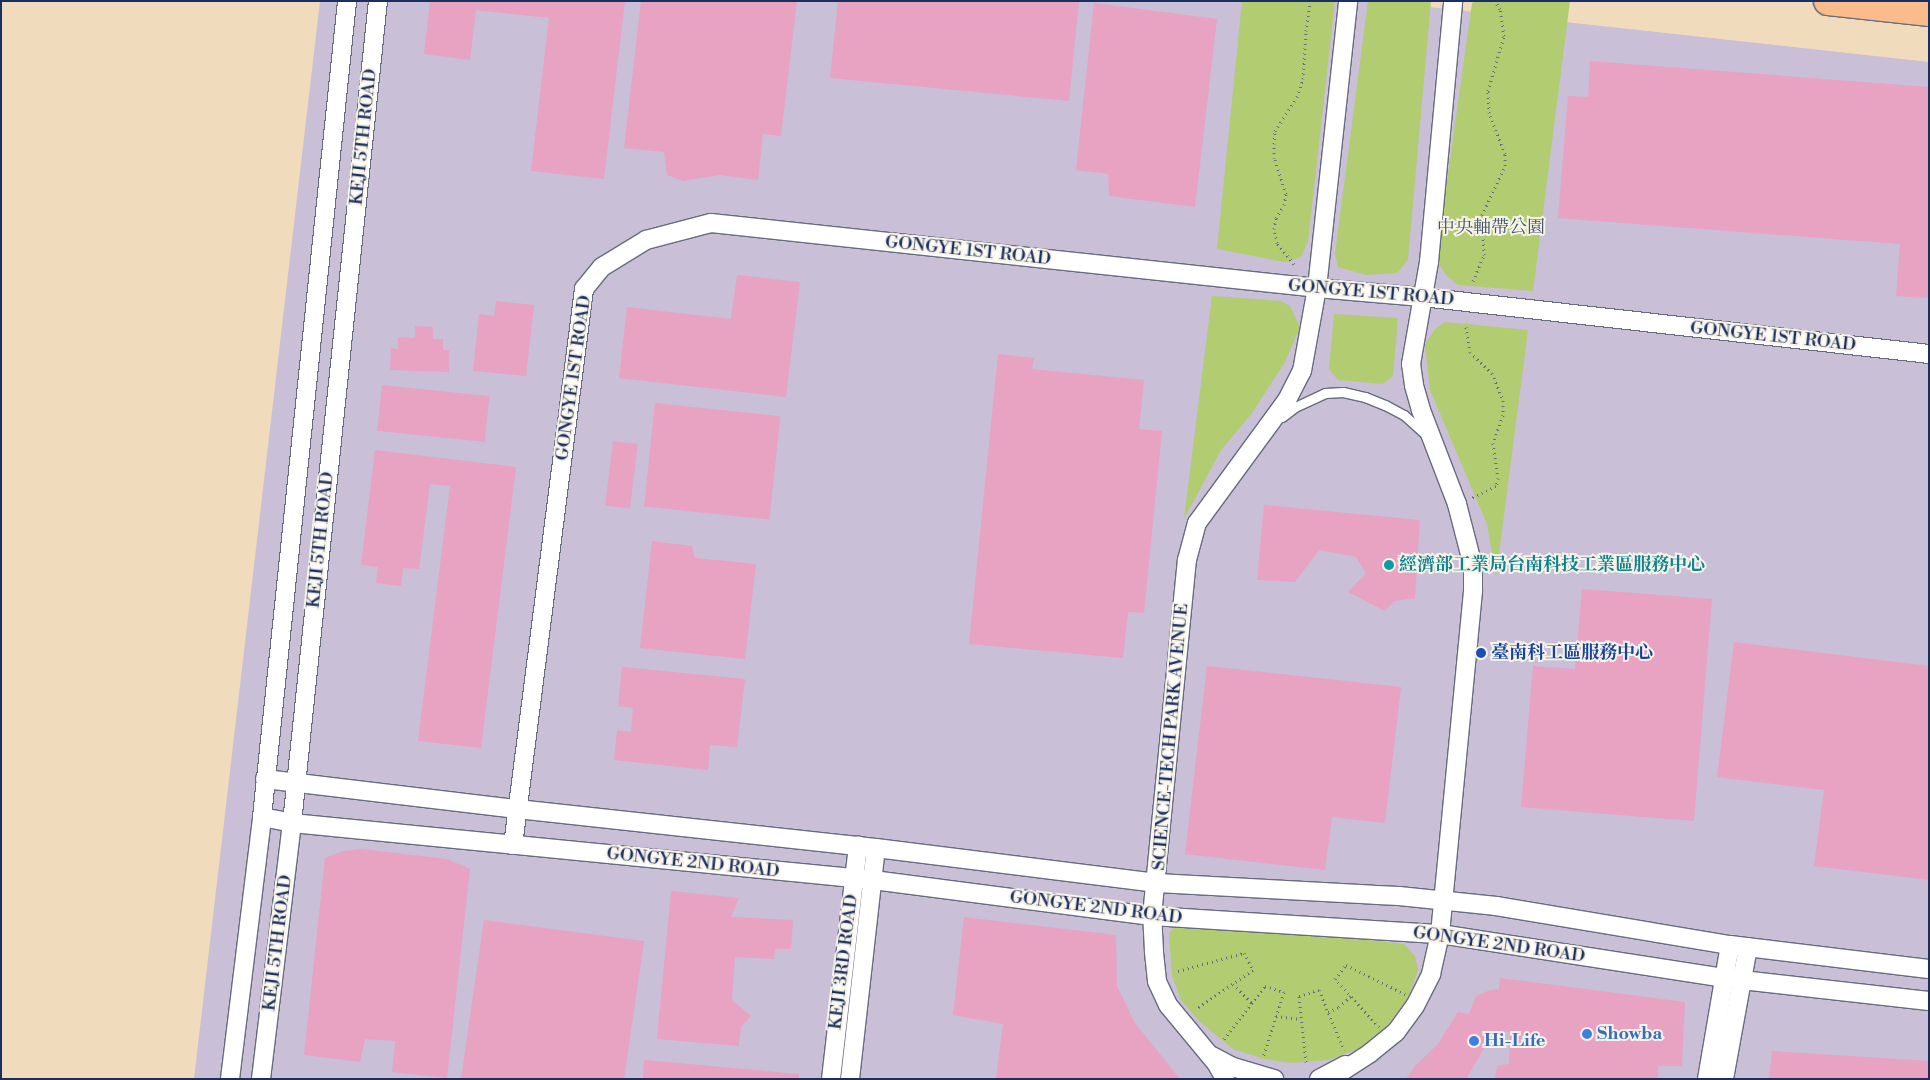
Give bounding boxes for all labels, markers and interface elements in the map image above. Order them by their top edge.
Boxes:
street label: KEJI 5TH ROAD [346,68,382,206]
park label: 中央軸帶公園 [1437,217,1545,239]
street label: GONGYE 1ST ROAD [884,232,1052,270]
street label: GONGYE 1ST ROAD [1287,275,1455,311]
street label: GONGYE 1ST ROAD [552,294,596,462]
street label: GONGYE 1ST ROAD [1689,318,1857,356]
street label: KEJI 5TH ROAD [303,471,339,609]
place label: 經濟部工業局台南科技工業區服務中心 [1399,554,1705,576]
marker: 經濟部工業局台南科技工業區服務中心 [1383,559,1395,571]
street label: SCIENCE-TECH PARK AVENUE [1149,603,1193,871]
place label: 臺南科工區服務中心 [1491,642,1653,664]
marker: 臺南科工區服務中心 [1475,647,1487,659]
street label: GONGYE 2ND ROAD [605,843,781,883]
street label: KEJI 5TH ROAD [259,874,297,1012]
street label: GONGYE 2ND ROAD [1008,887,1184,929]
street label: KEJI 3RD ROAD [825,893,863,1031]
street label: GONGYE 2ND ROAD [1411,922,1587,968]
place label: Showba [1597,1023,1662,1045]
marker: Showba [1581,1028,1593,1040]
place label: Hi-Life [1484,1030,1545,1052]
marker: Hi-Life [1468,1035,1480,1047]

